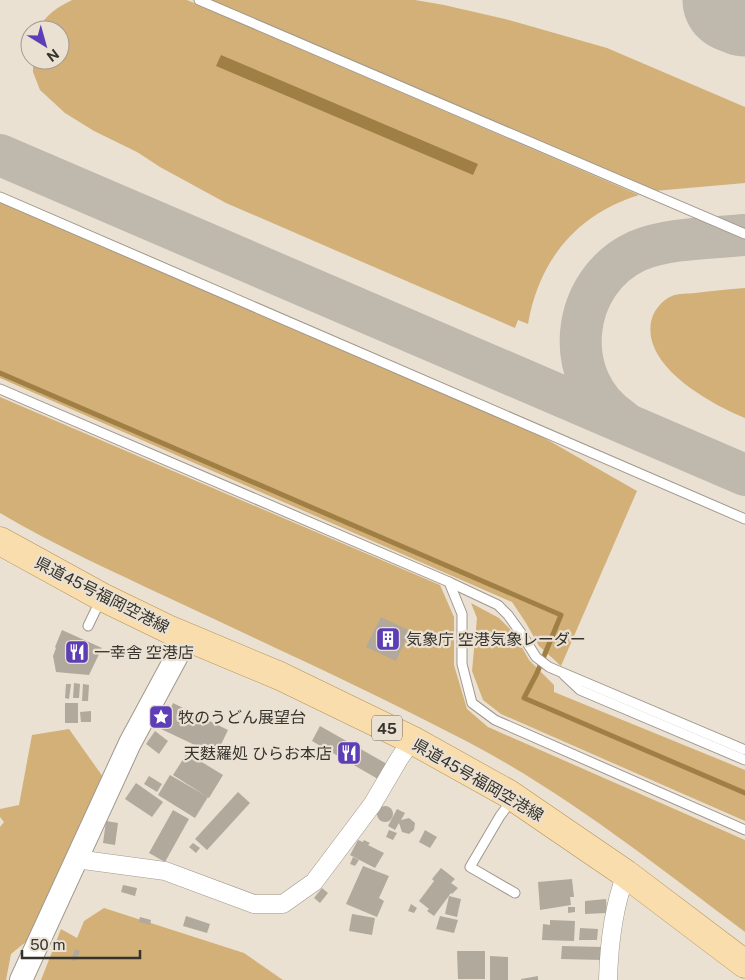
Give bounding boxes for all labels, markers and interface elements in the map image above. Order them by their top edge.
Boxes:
north arrow [20,20,70,70]
text: N [44,46,62,65]
street label: 県道45号福岡空港線 [32,553,172,637]
building icon: 気象庁 空港気象レーダー [375,626,401,652]
place label: 気象庁 空港気象レーダー [406,630,586,649]
restaurant icon: 一幸舎 空港店 [64,639,90,665]
place label: 一幸舎 空港店 [94,643,194,662]
place icon: 牧のうどん展望台 [148,704,174,730]
place label: 牧のうどん展望台 [178,708,306,727]
road number: 45 [372,716,402,740]
street label: 県道45号福岡空港線 [409,735,547,825]
restaurant icon: 天麩羅処 ひらお本店 [336,740,362,766]
place label: 天麩羅処 ひらお本店 [184,744,332,763]
scale bar [22,928,140,960]
text: 50 m [30,936,65,953]

